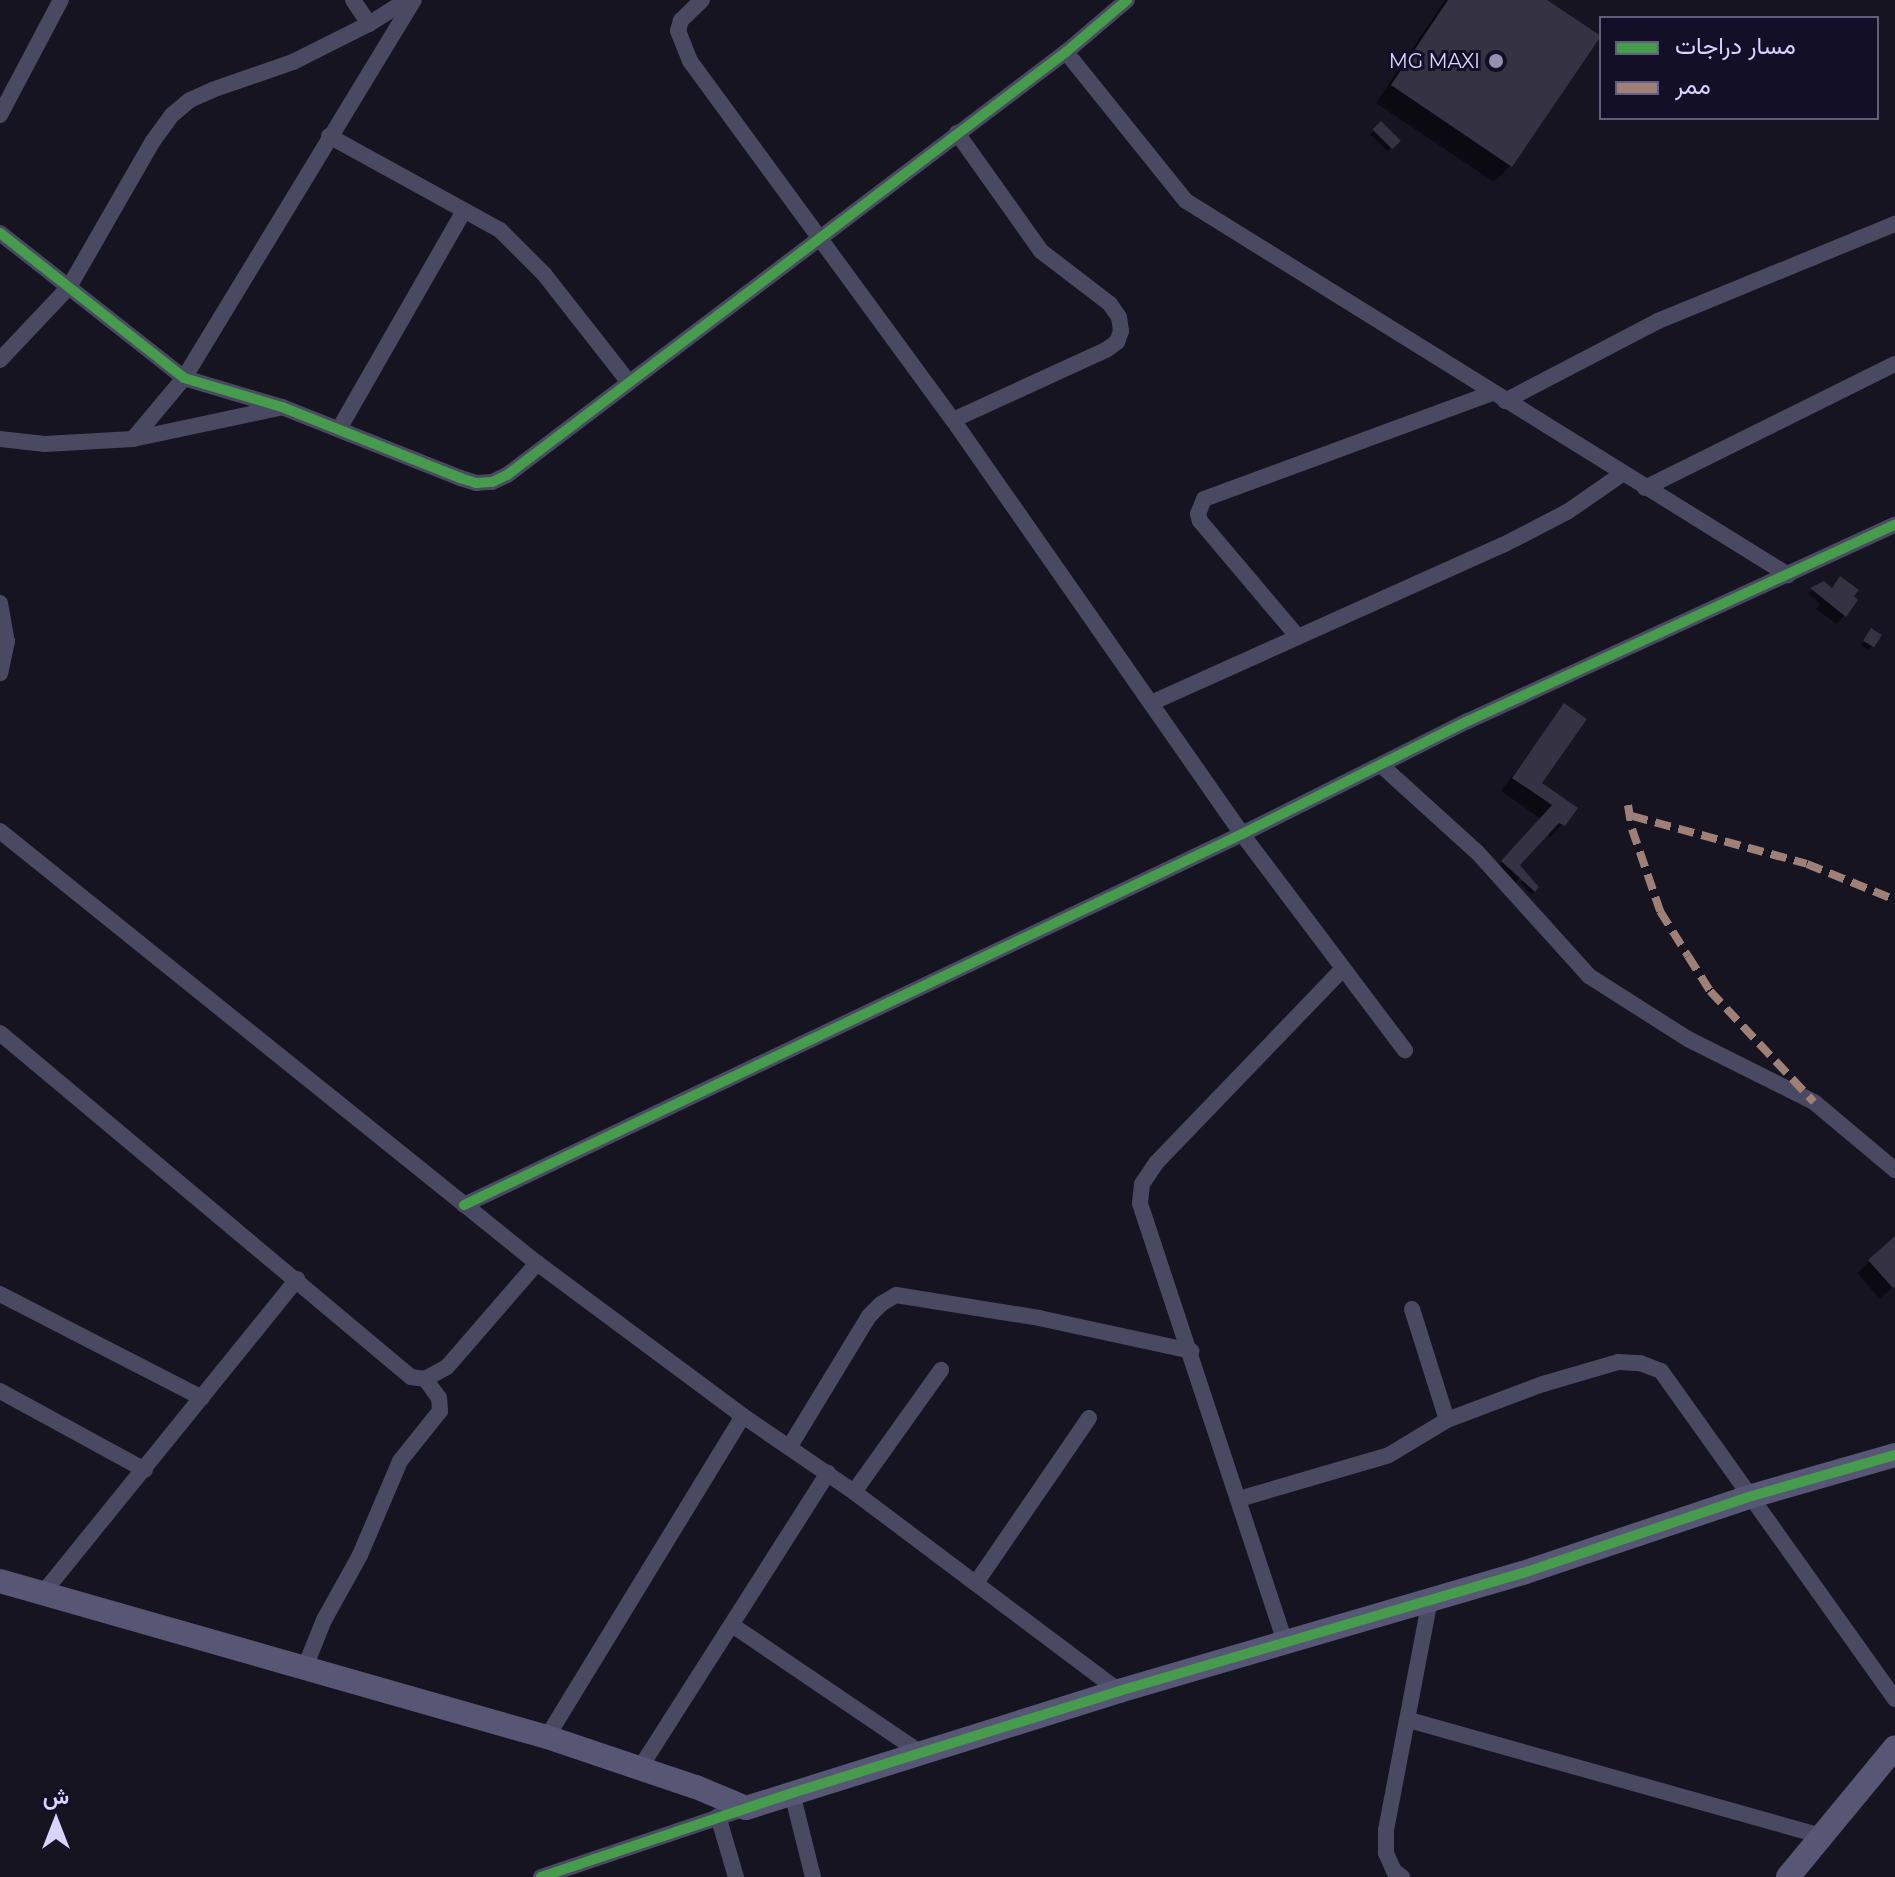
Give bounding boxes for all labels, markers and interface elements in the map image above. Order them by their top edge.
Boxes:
legend [1599,16,1879,120]
text: مسار دراجات [1675,31,1796,60]
place label: MG MAXI [1389,49,1480,73]
marker: MG MAXI [1487,52,1505,70]
text: ممر [1675,71,1711,100]
north arrow [16,1781,96,1861]
text: ش [43,1783,69,1810]

